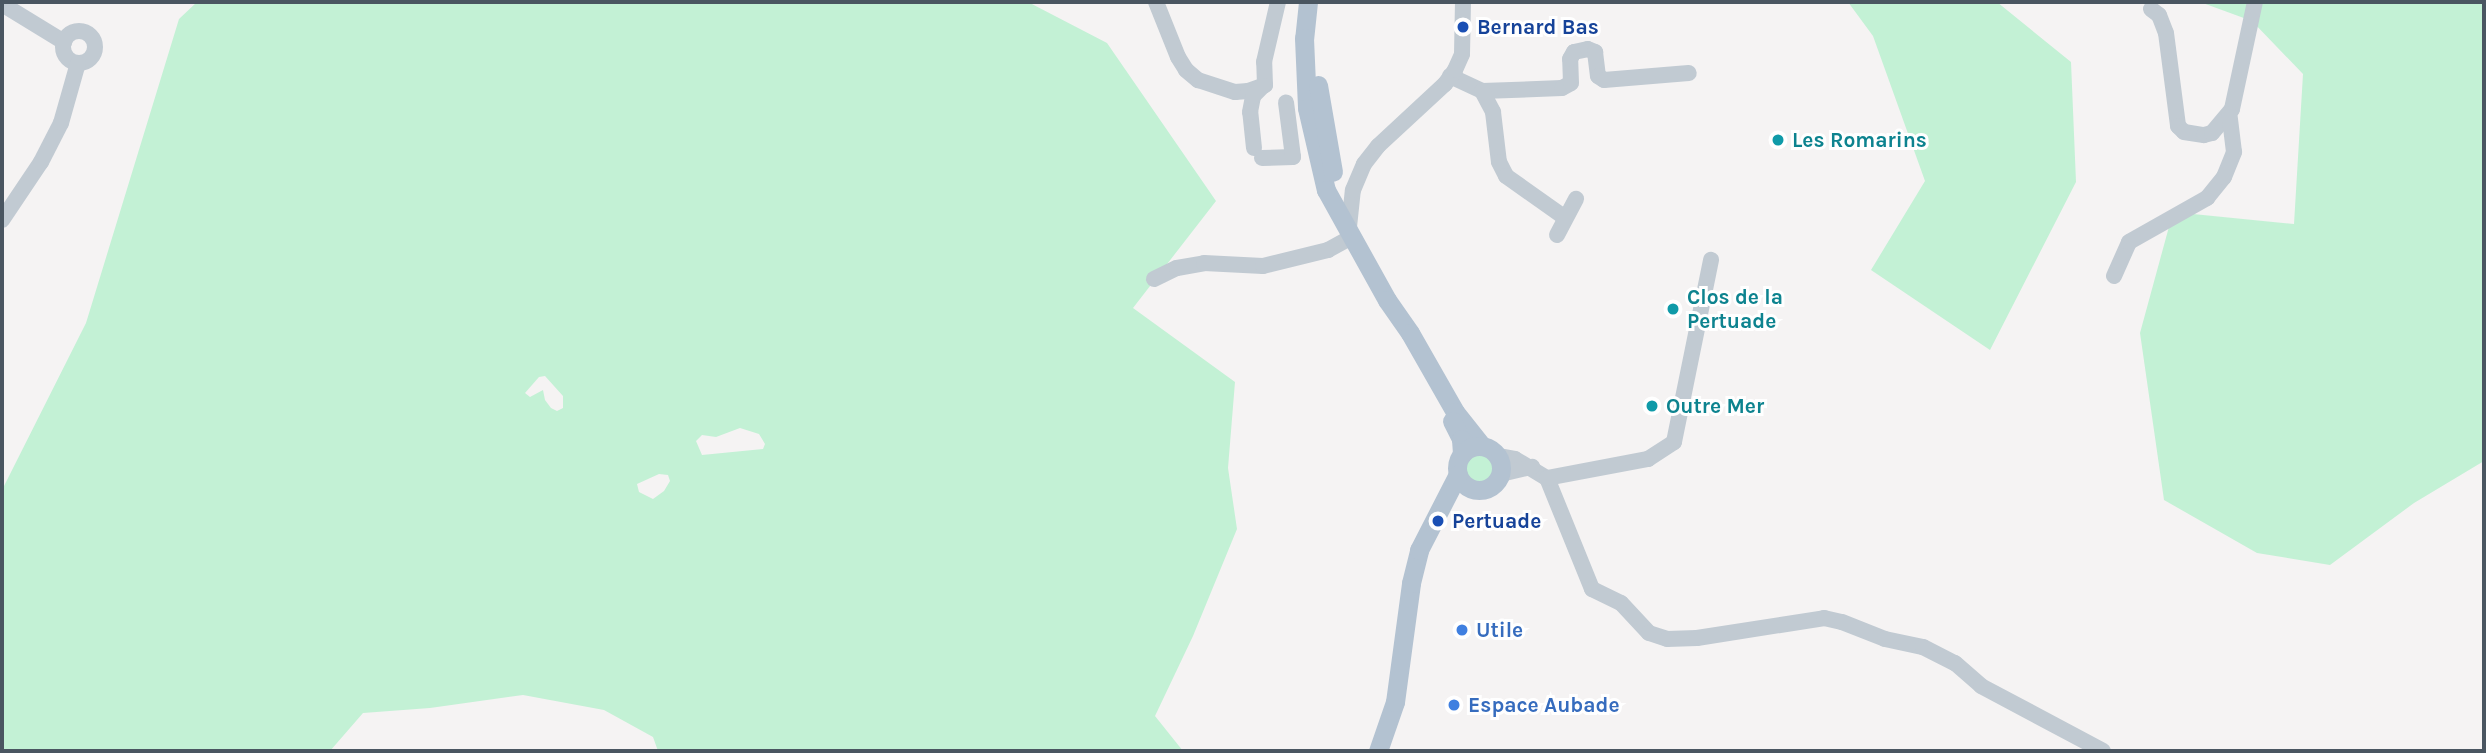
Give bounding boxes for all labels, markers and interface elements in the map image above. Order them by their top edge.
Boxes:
place label: Bernard Bas [1477,14,1599,40]
marker: Bernard Bas [1455,19,1471,35]
place label: Les Romarins [1792,127,1927,153]
marker: Les Romarins [1770,132,1786,148]
place label: Clos de la Pertuade [1687,284,1783,334]
marker: Clos de la Pertuade [1665,301,1681,317]
place label: Outre Mer [1666,393,1764,419]
marker: Outre Mer [1644,398,1660,414]
place label: Pertuade [1452,508,1541,534]
marker: Pertuade [1430,513,1446,529]
place label: Utile [1476,617,1523,643]
marker: Utile [1454,622,1470,638]
place label: Espace Aubade [1468,692,1620,718]
marker: Espace Aubade [1446,697,1462,713]

